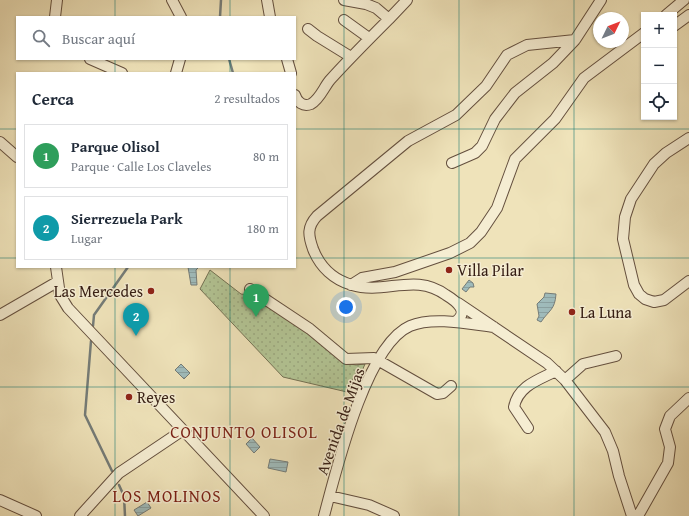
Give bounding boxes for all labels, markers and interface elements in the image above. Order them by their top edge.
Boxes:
north arrow [593,12,629,48]
map controls [641,12,677,120]
button: + [641,12,677,48]
search box [16,16,296,60]
icon: search [30,27,52,49]
text: Buscar aquí [62,28,135,49]
button: − [641,48,677,84]
button: locate [641,84,677,120]
text: Cerca [32,86,74,111]
text: 2 resultados [214,89,280,108]
text: Parque Olisol [71,136,160,157]
text: 1 [43,147,49,166]
text: 80 m [253,147,279,166]
text: Parque · Calle Los Claveles [71,157,211,176]
text: Sierrezuela Park [71,208,182,229]
text: 2 [43,219,49,238]
text: 180 m [247,219,279,238]
text: Lugar [71,229,102,248]
place label: Villa Pilar [457,258,524,282]
marker: Villa Pilar [444,265,454,275]
place label: Las Mercedes [54,279,143,303]
pin: 1 [243,284,269,317]
marker: Las Mercedes [146,286,156,296]
your location [336,297,356,317]
place label: La Luna [580,300,632,324]
pin: 2 [123,303,149,336]
marker: La Luna [567,307,577,317]
street label: Avenida de Mijas [309,364,371,478]
place label: Reyes [137,385,175,409]
marker: Reyes [124,392,134,402]
district label: CONJUNTO OLISOL [170,419,318,444]
district label: LOS MOLINOS [112,483,222,508]

